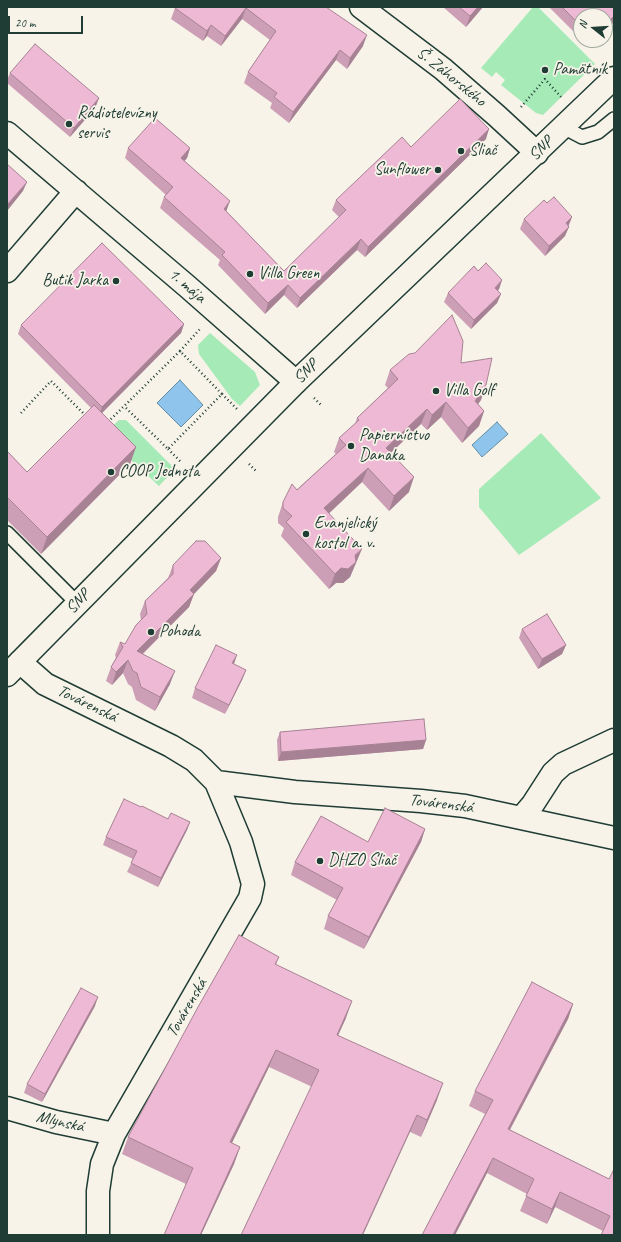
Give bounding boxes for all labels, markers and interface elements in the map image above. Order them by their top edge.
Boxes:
scale bar [10,8,85,34]
north arrow [573,8,613,48]
text: 20 m [15,15,35,31]
text: N [575,19,590,30]
street label: Š. Záhorského [412,43,490,111]
place label: Pamätník [553,60,607,80]
marker: Pamätník [540,65,550,75]
place label: Rádiotelevízny servis [77,104,157,144]
marker: Rádiotelevízny servis [64,119,74,129]
street label: SNP [525,133,557,165]
place label: Sliač [469,141,497,161]
marker: Sliač [456,146,466,156]
place label: Sunflower [374,160,430,180]
marker: Sunflower [433,165,443,175]
street label: 1. mája [164,264,210,308]
place label: Villa Green [258,264,319,284]
marker: Villa Green [245,269,255,279]
place label: Butik Jarka [42,271,108,291]
marker: Butik Jarka [111,276,121,286]
street label: SNP [290,356,322,388]
place label: Villa Golf [444,381,494,401]
marker: Villa Golf [431,386,441,396]
place label: Papierníctvo Danaka [359,426,429,466]
marker: Papierníctvo Danaka [346,441,356,451]
place label: COOP Jednota [119,462,199,482]
marker: COOP Jednota [106,467,116,477]
place label: Evanjelický kostol a. v. [314,514,376,554]
marker: Evanjelický kostol a. v. [301,529,311,539]
street label: SNP [62,586,94,618]
place label: Pohoda [159,622,200,642]
marker: Pohoda [146,627,156,637]
street label: Továrenská [54,681,120,727]
street label: Továrenská [408,790,474,818]
place label: DHZO Sliač [328,851,396,871]
marker: DHZO Sliač [315,856,325,866]
street label: Továrenská [162,975,212,1041]
street label: Mlynská [34,1107,86,1137]

